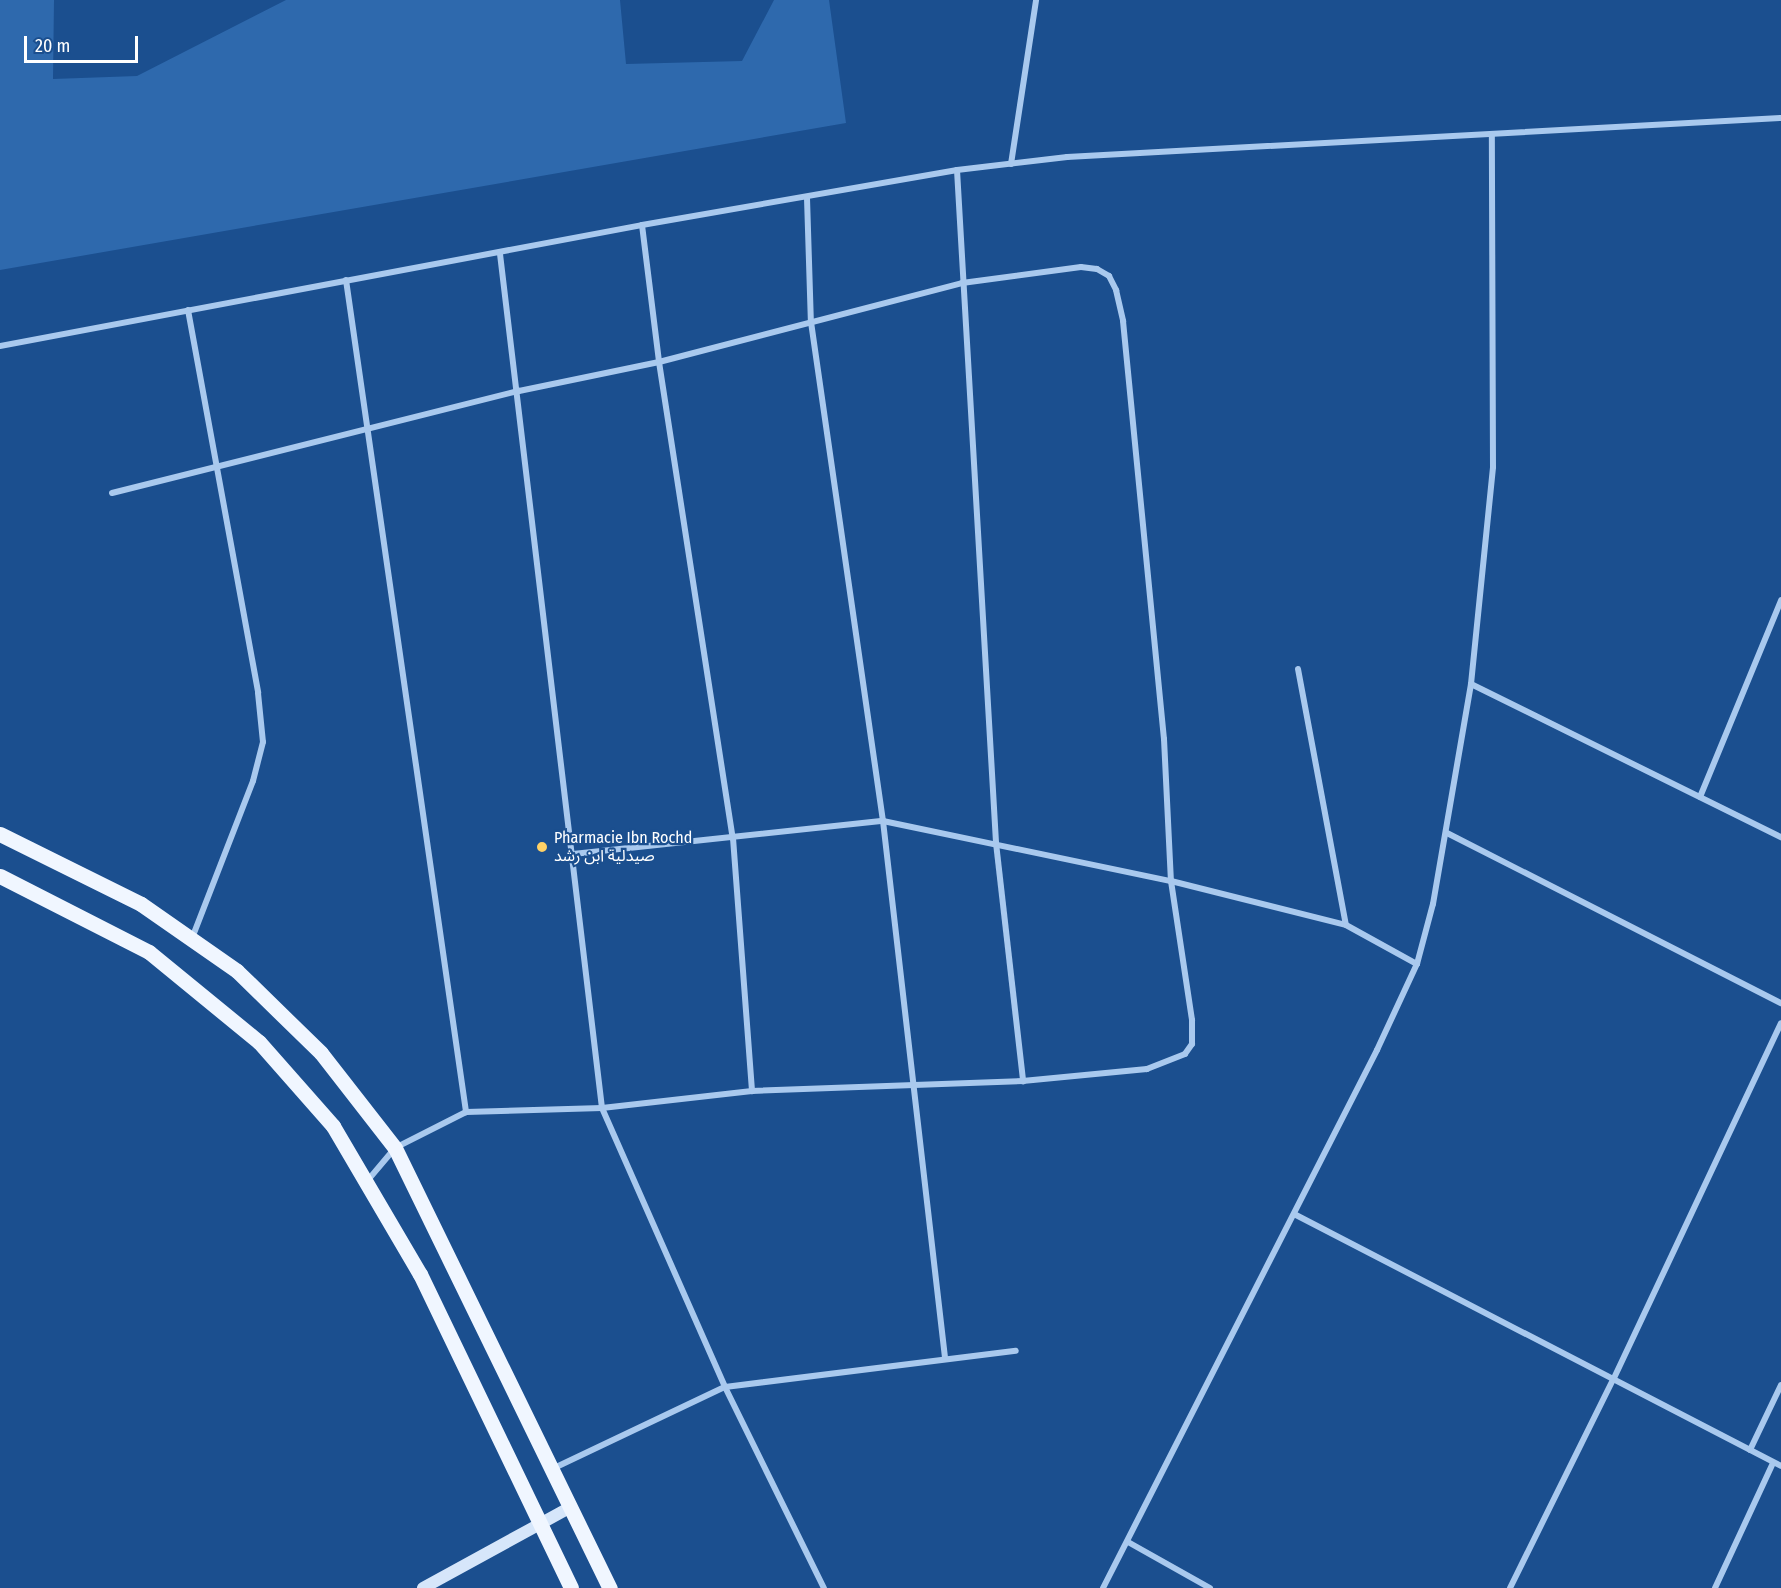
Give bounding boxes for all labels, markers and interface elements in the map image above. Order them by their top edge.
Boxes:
scale bar [27,24,141,62]
text: 20 m [35,35,70,57]
place label: Pharmacie Ibn Rochd صيدلية ابن رشد [554,828,692,866]
marker: Pharmacie Ibn Rochd صيدلية ابن رشد [535,840,549,854]

